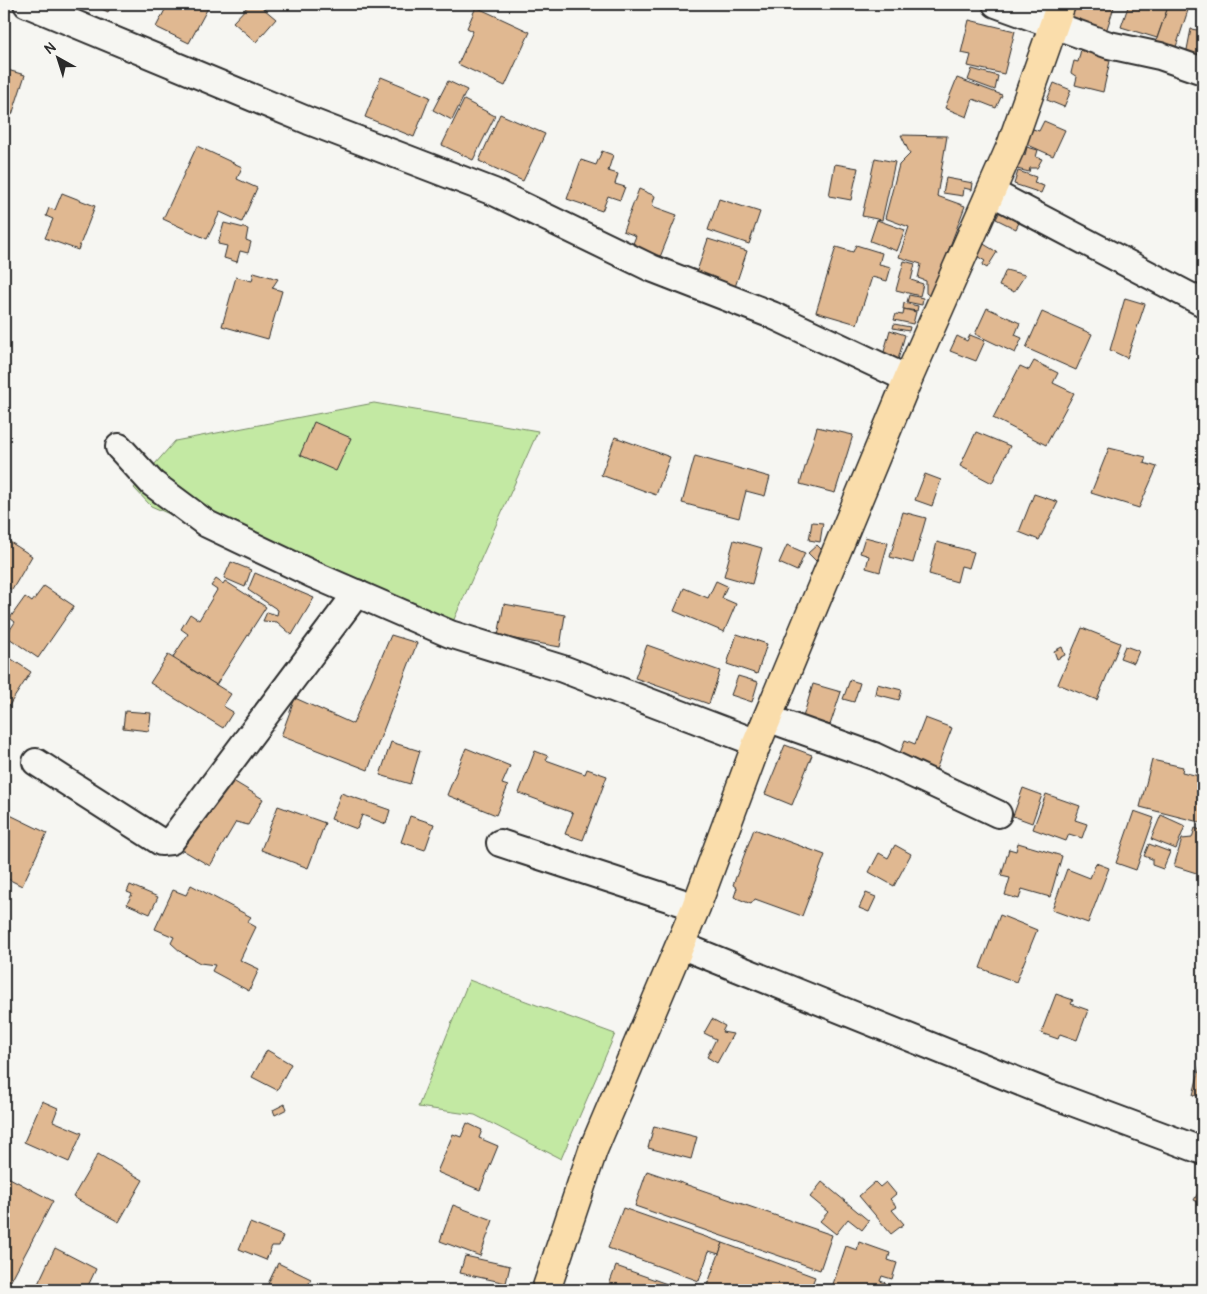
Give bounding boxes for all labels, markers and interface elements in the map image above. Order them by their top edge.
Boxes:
north arrow [32,32,82,82]
text: N [41,39,59,58]

